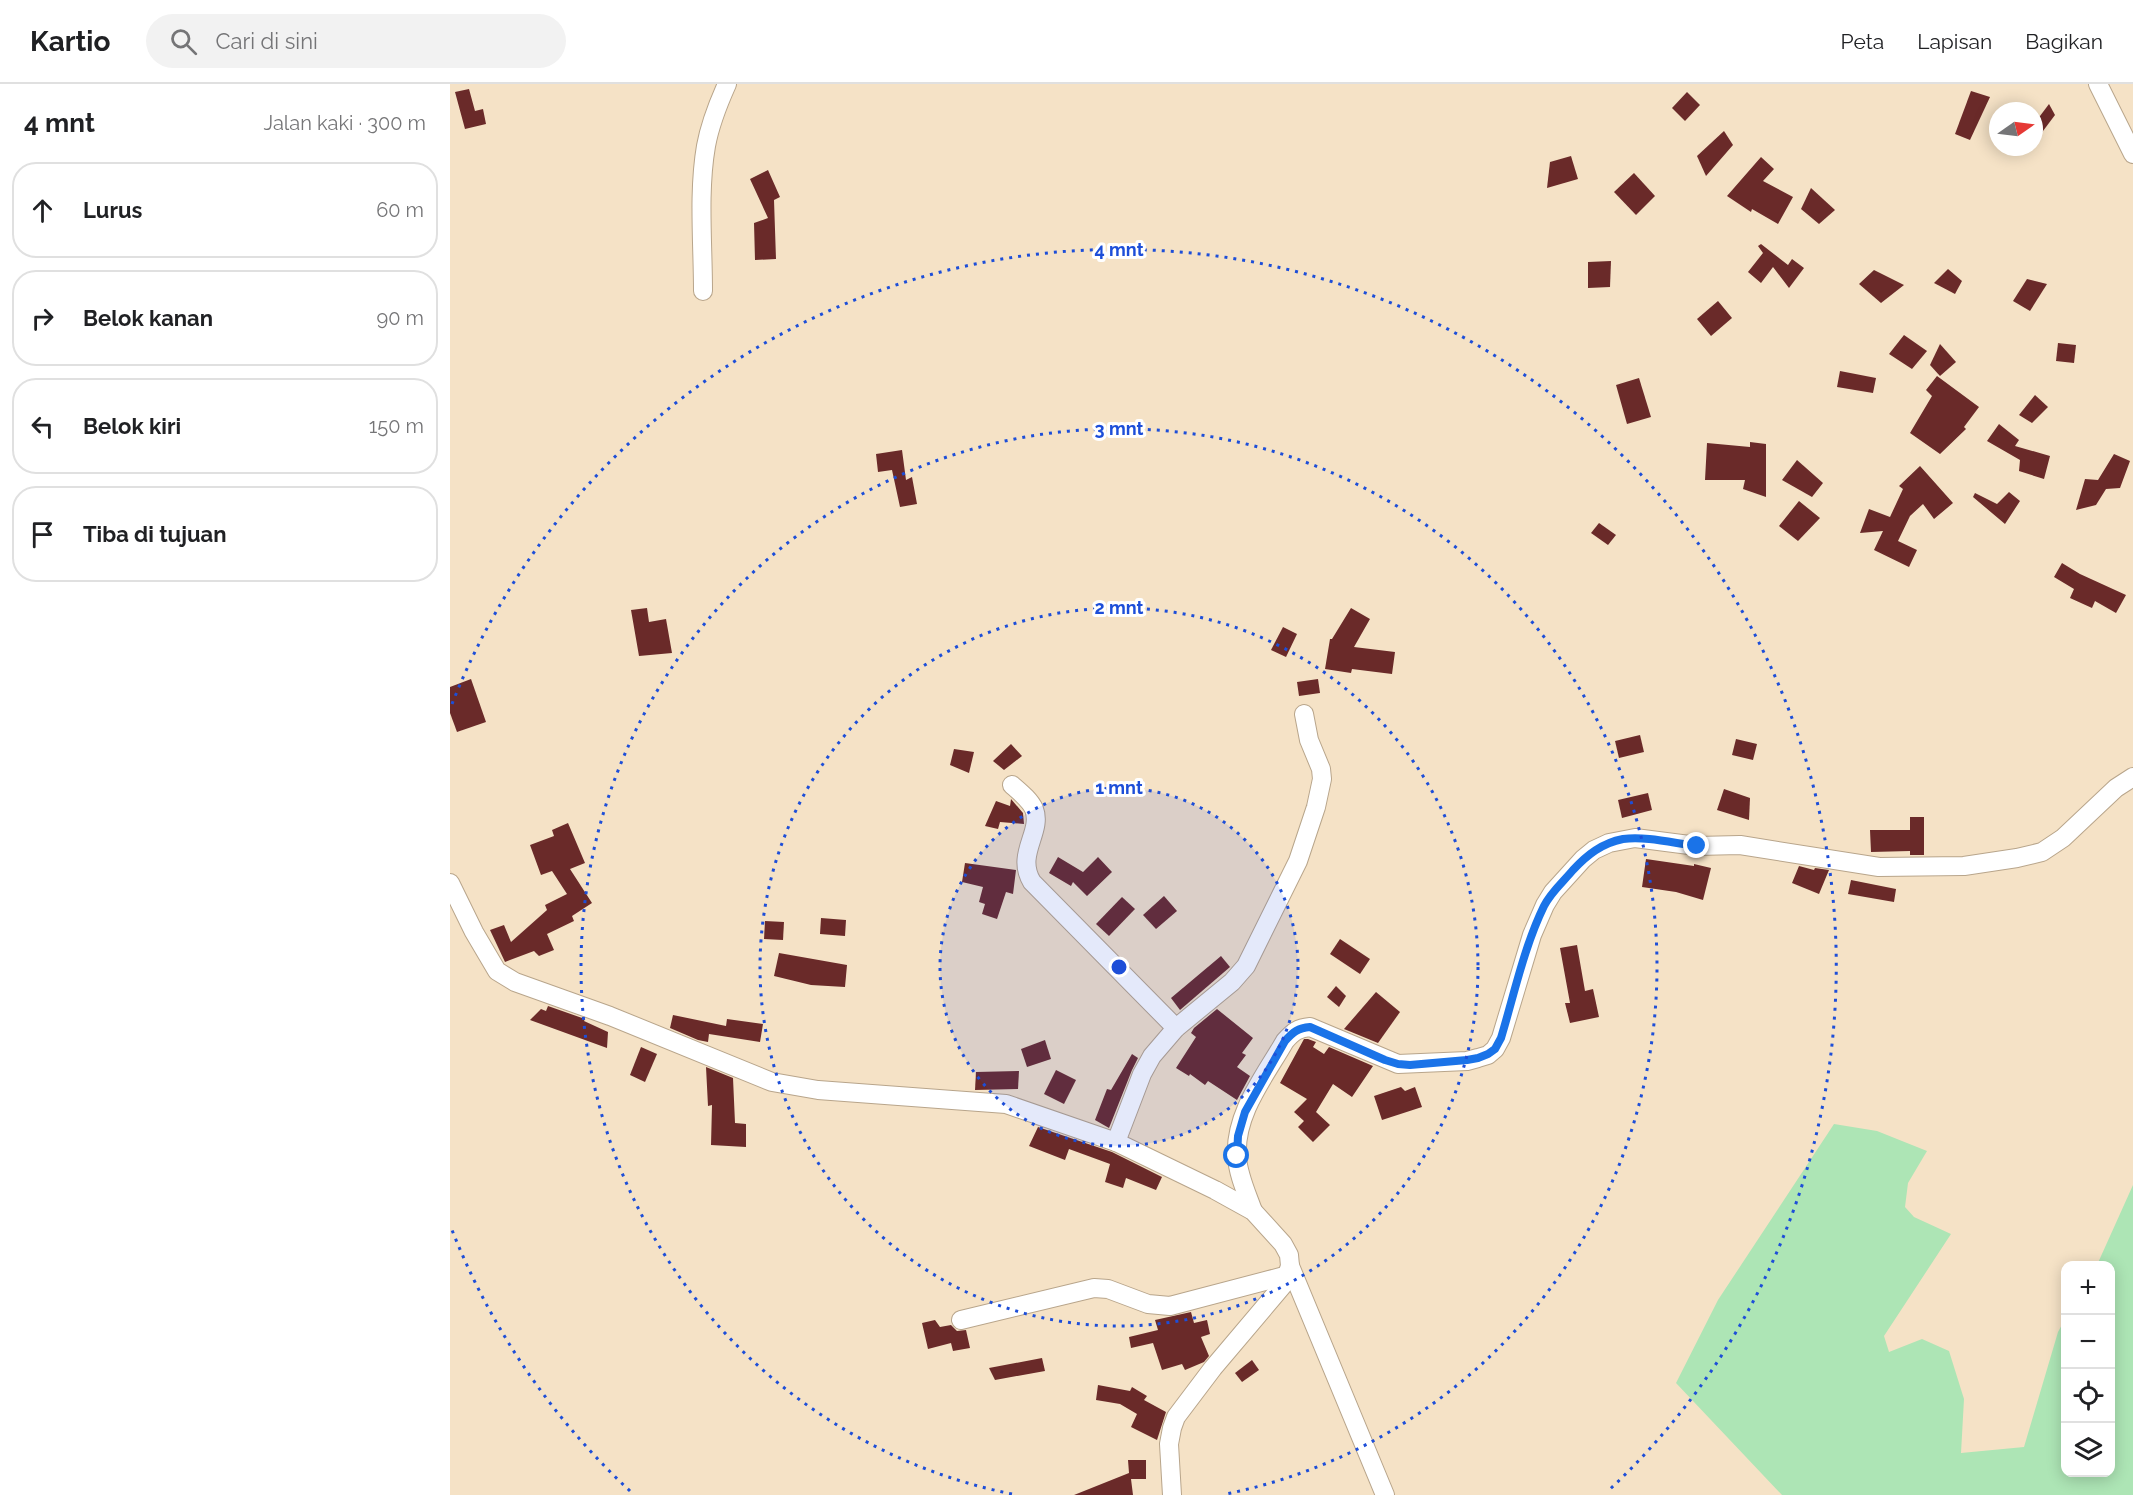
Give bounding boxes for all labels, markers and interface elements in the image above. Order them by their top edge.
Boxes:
search box [146,14,566,68]
text: Kartio [30,25,110,58]
icon: search [167,25,200,58]
text: Cari di sini [215,28,318,54]
text: Peta [1841,29,1884,54]
text: Lapisan [1917,29,1992,54]
text: Bagikan [2025,29,2103,54]
north arrow [1989,102,2043,156]
text: 4 mnt [24,108,95,138]
text: Jalan kaki · 300 m [264,111,426,135]
icon: ahead [26,194,59,227]
text: Lurus [83,197,142,223]
text: 60 m [376,198,424,222]
text: 4 mnt [1094,239,1144,260]
icon: right [26,302,59,335]
text: Belok kanan [83,305,213,331]
text: 90 m [377,306,424,330]
icon: left [26,410,59,443]
text: Belok kiri [83,413,181,439]
text: 150 m [369,414,424,438]
text: 3 mnt [1095,418,1144,439]
icon: arrive [26,518,59,551]
text: Tiba di tujuan [83,521,226,547]
text: 2 mnt [1095,597,1144,618]
text: 1 mnt [1095,777,1143,798]
route end [1683,832,1709,858]
centre of rings [1109,957,1129,977]
route start [1223,1142,1249,1168]
map controls [2061,1261,2115,1477]
button: + [2061,1261,2115,1315]
button: − [2061,1315,2115,1369]
button: locate [2061,1369,2115,1423]
button: layers [2061,1423,2115,1477]

